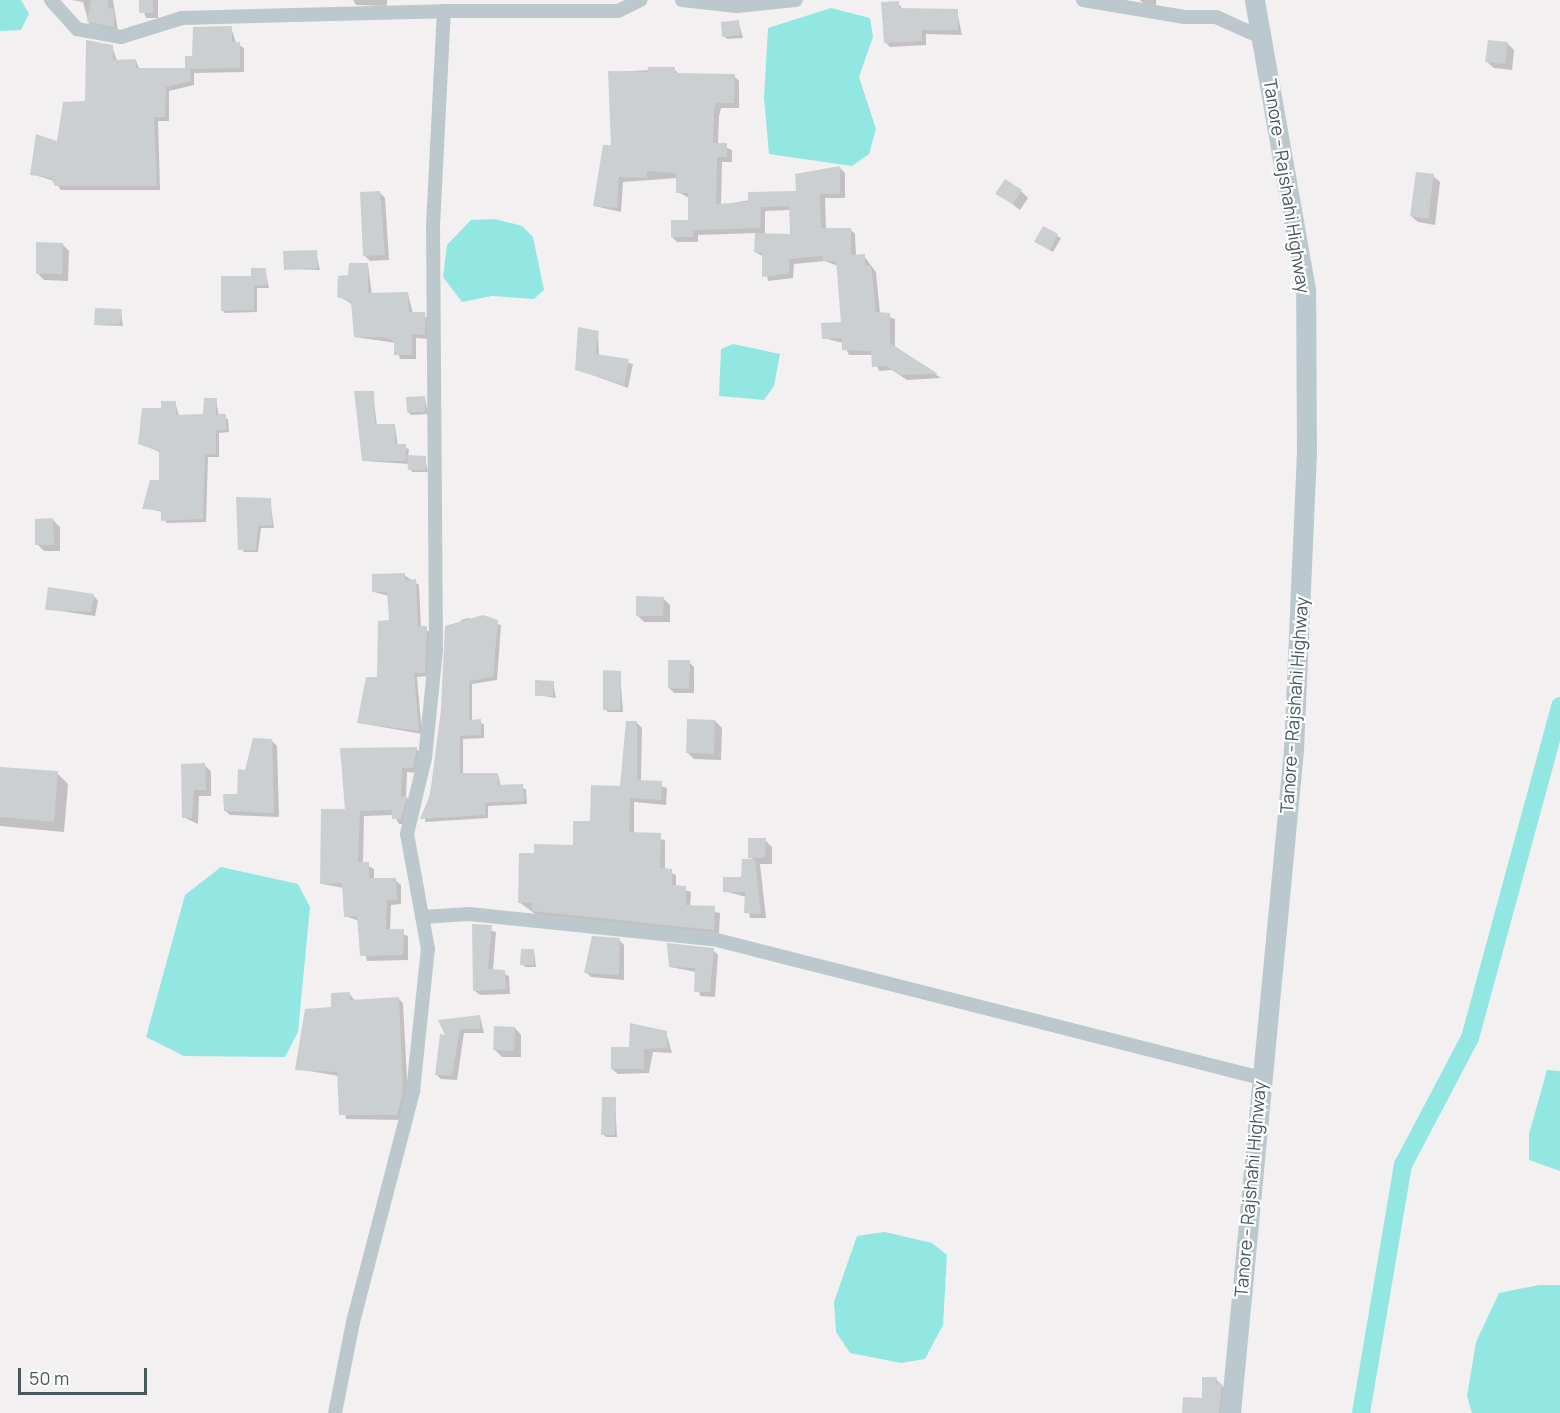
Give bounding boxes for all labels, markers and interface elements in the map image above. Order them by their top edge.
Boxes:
street label: Tanore - Rajshahi Highway [1259,77,1315,295]
street label: Tanore - Rajshahi Highway [1276,596,1312,814]
street label: Tanore - Rajshahi Highway [1230,1080,1270,1298]
scale bar [21,1356,150,1394]
text: 50 m [29,1366,69,1390]

